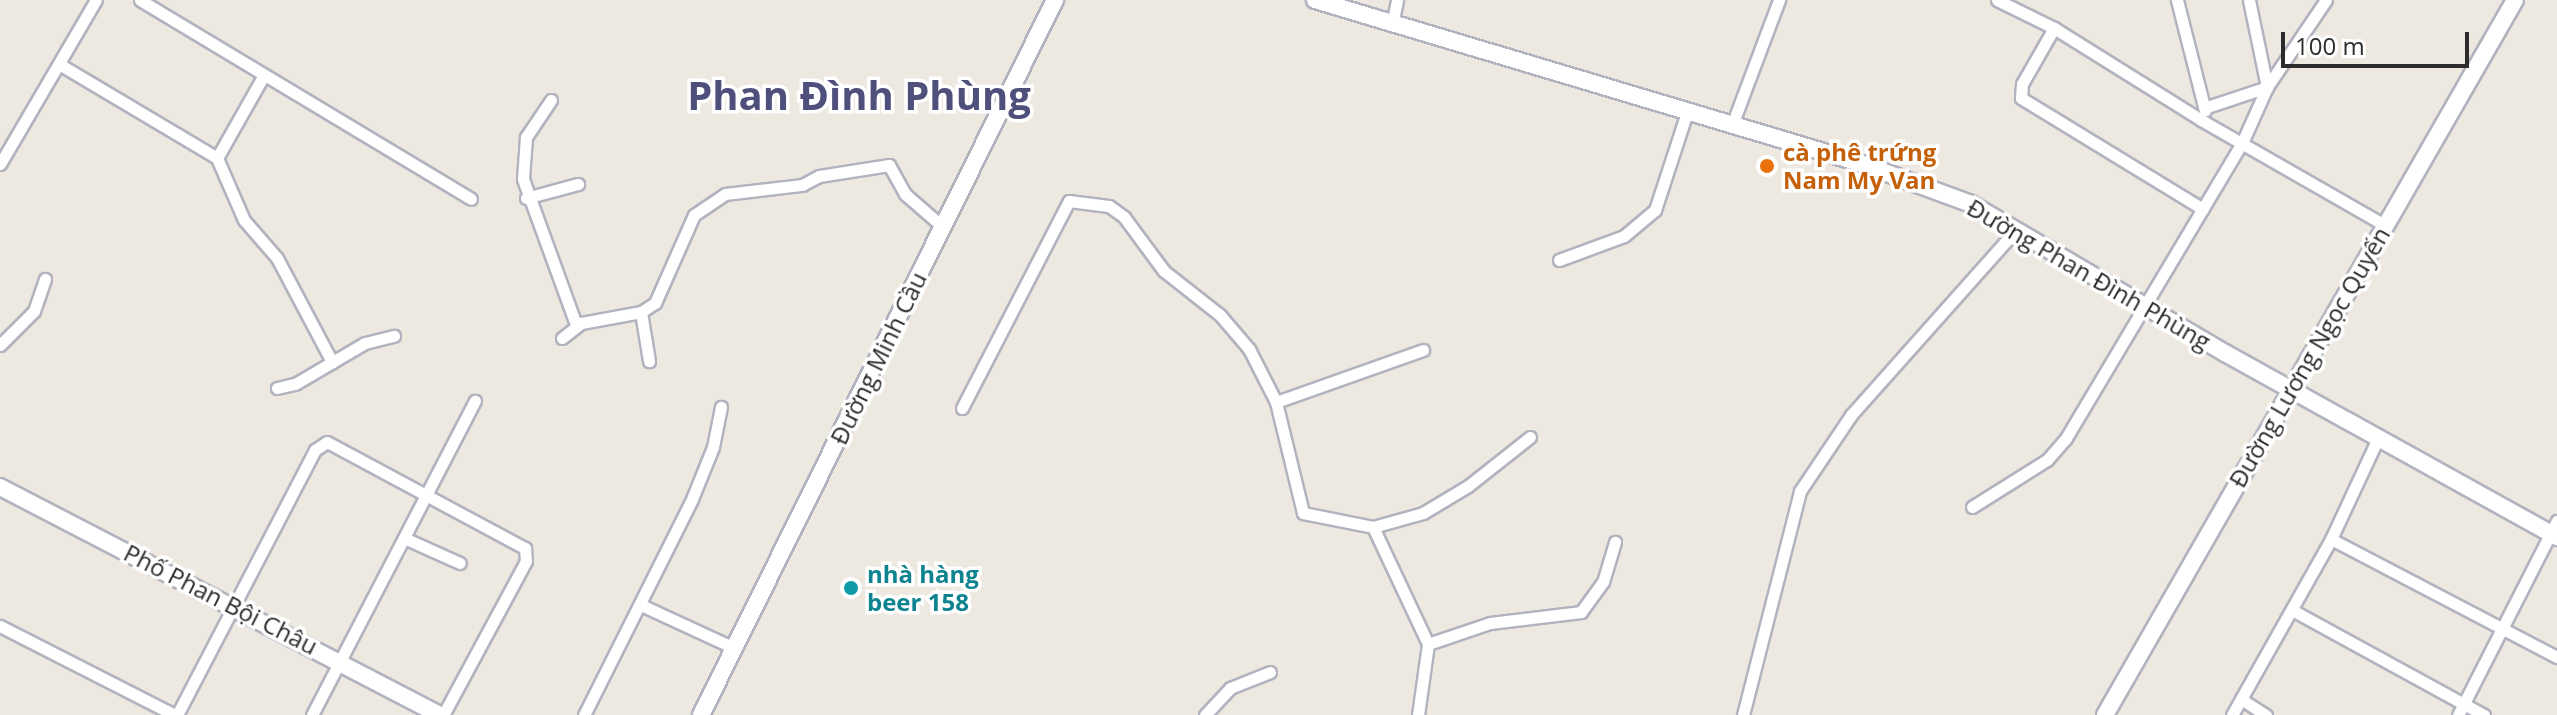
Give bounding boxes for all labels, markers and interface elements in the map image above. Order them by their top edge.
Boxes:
scale bar [2285,16,2473,66]
text: 100 m [2295,29,2365,62]
district label: Phan Đình Phùng [687,71,1031,119]
place label: cà phê trứng Nam My Van [1783,138,1936,194]
marker: cà phê trứng Nam My Van [1758,157,1776,175]
street label: Đường Phan Đình Phùng [1962,192,2216,356]
street label: Đường Lương Ngọc Quyến [2223,222,2395,492]
street label: Đường Minh Cầu [824,267,932,449]
street label: Phố Phan Bội Châu [119,538,323,660]
place label: nhà hàng beer 158 [867,560,979,616]
marker: nhà hàng beer 158 [842,579,860,597]

